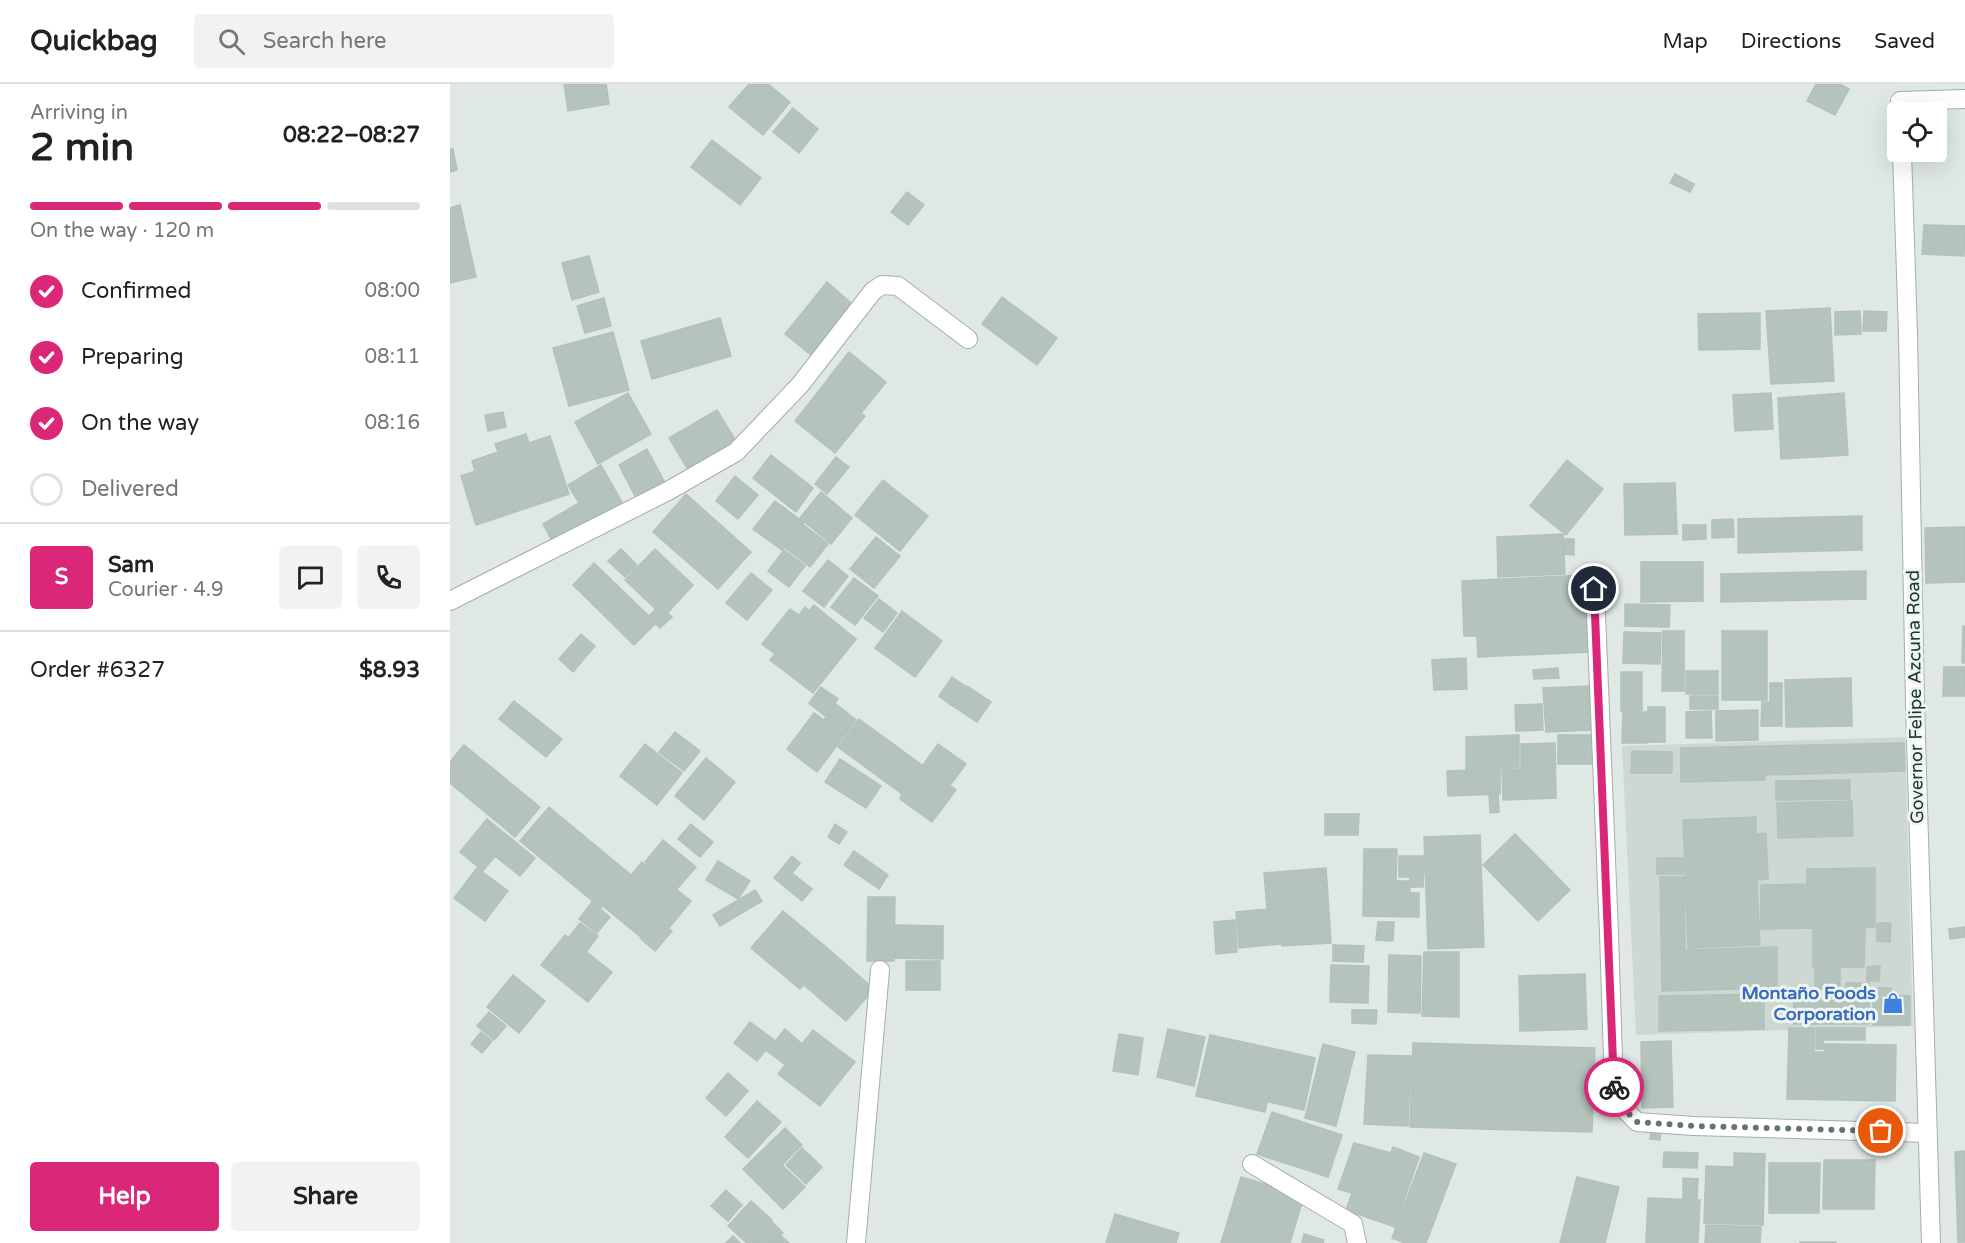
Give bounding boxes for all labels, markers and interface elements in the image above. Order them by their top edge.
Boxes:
search box [194,14,614,68]
text: Quickbag [30,24,158,58]
icon: search [215,25,248,58]
text: Search here [263,28,387,54]
text: Map [1662,29,1708,54]
text: Directions [1741,29,1841,54]
text: Saved [1874,29,1935,54]
text: Arriving in [30,101,128,125]
map controls [1887,102,1947,162]
button: locate [1887,102,1947,162]
text: 08:22–08:27 [283,122,420,148]
text: 2 min [30,124,134,171]
text: On the way · 120 m [30,219,214,243]
icon: check [30,275,63,308]
text: Confirmed [81,278,191,304]
text: 08:00 [365,279,420,303]
icon: check [30,341,63,374]
text: Preparing [81,344,184,370]
text: 08:11 [365,345,420,369]
icon: check [30,407,63,440]
text: On the way [81,410,199,436]
text: 08:16 [365,411,420,435]
text: Delivered [81,476,179,502]
button: chat [279,546,342,609]
button: phone [357,546,420,609]
text: Sam [108,552,154,578]
pin [1568,563,1619,614]
text: S [55,564,68,590]
street label: Governor Felipe Azcuna Road [1902,570,1928,824]
icon: home [1577,572,1610,605]
text: Courier · 4.9 [108,578,223,602]
text: Order #6327 [30,657,165,683]
text: $8.93 [359,657,420,683]
place label: Montaño Foods Corporation [1741,982,1876,1025]
shop icon: Montaño Foods Corporation [1881,991,1905,1015]
courier [1584,1057,1644,1117]
icon: bike [1598,1071,1631,1104]
pin [1855,1105,1906,1156]
icon: bag [1864,1114,1897,1147]
button: Help [30,1162,219,1231]
button: Share [231,1162,420,1231]

